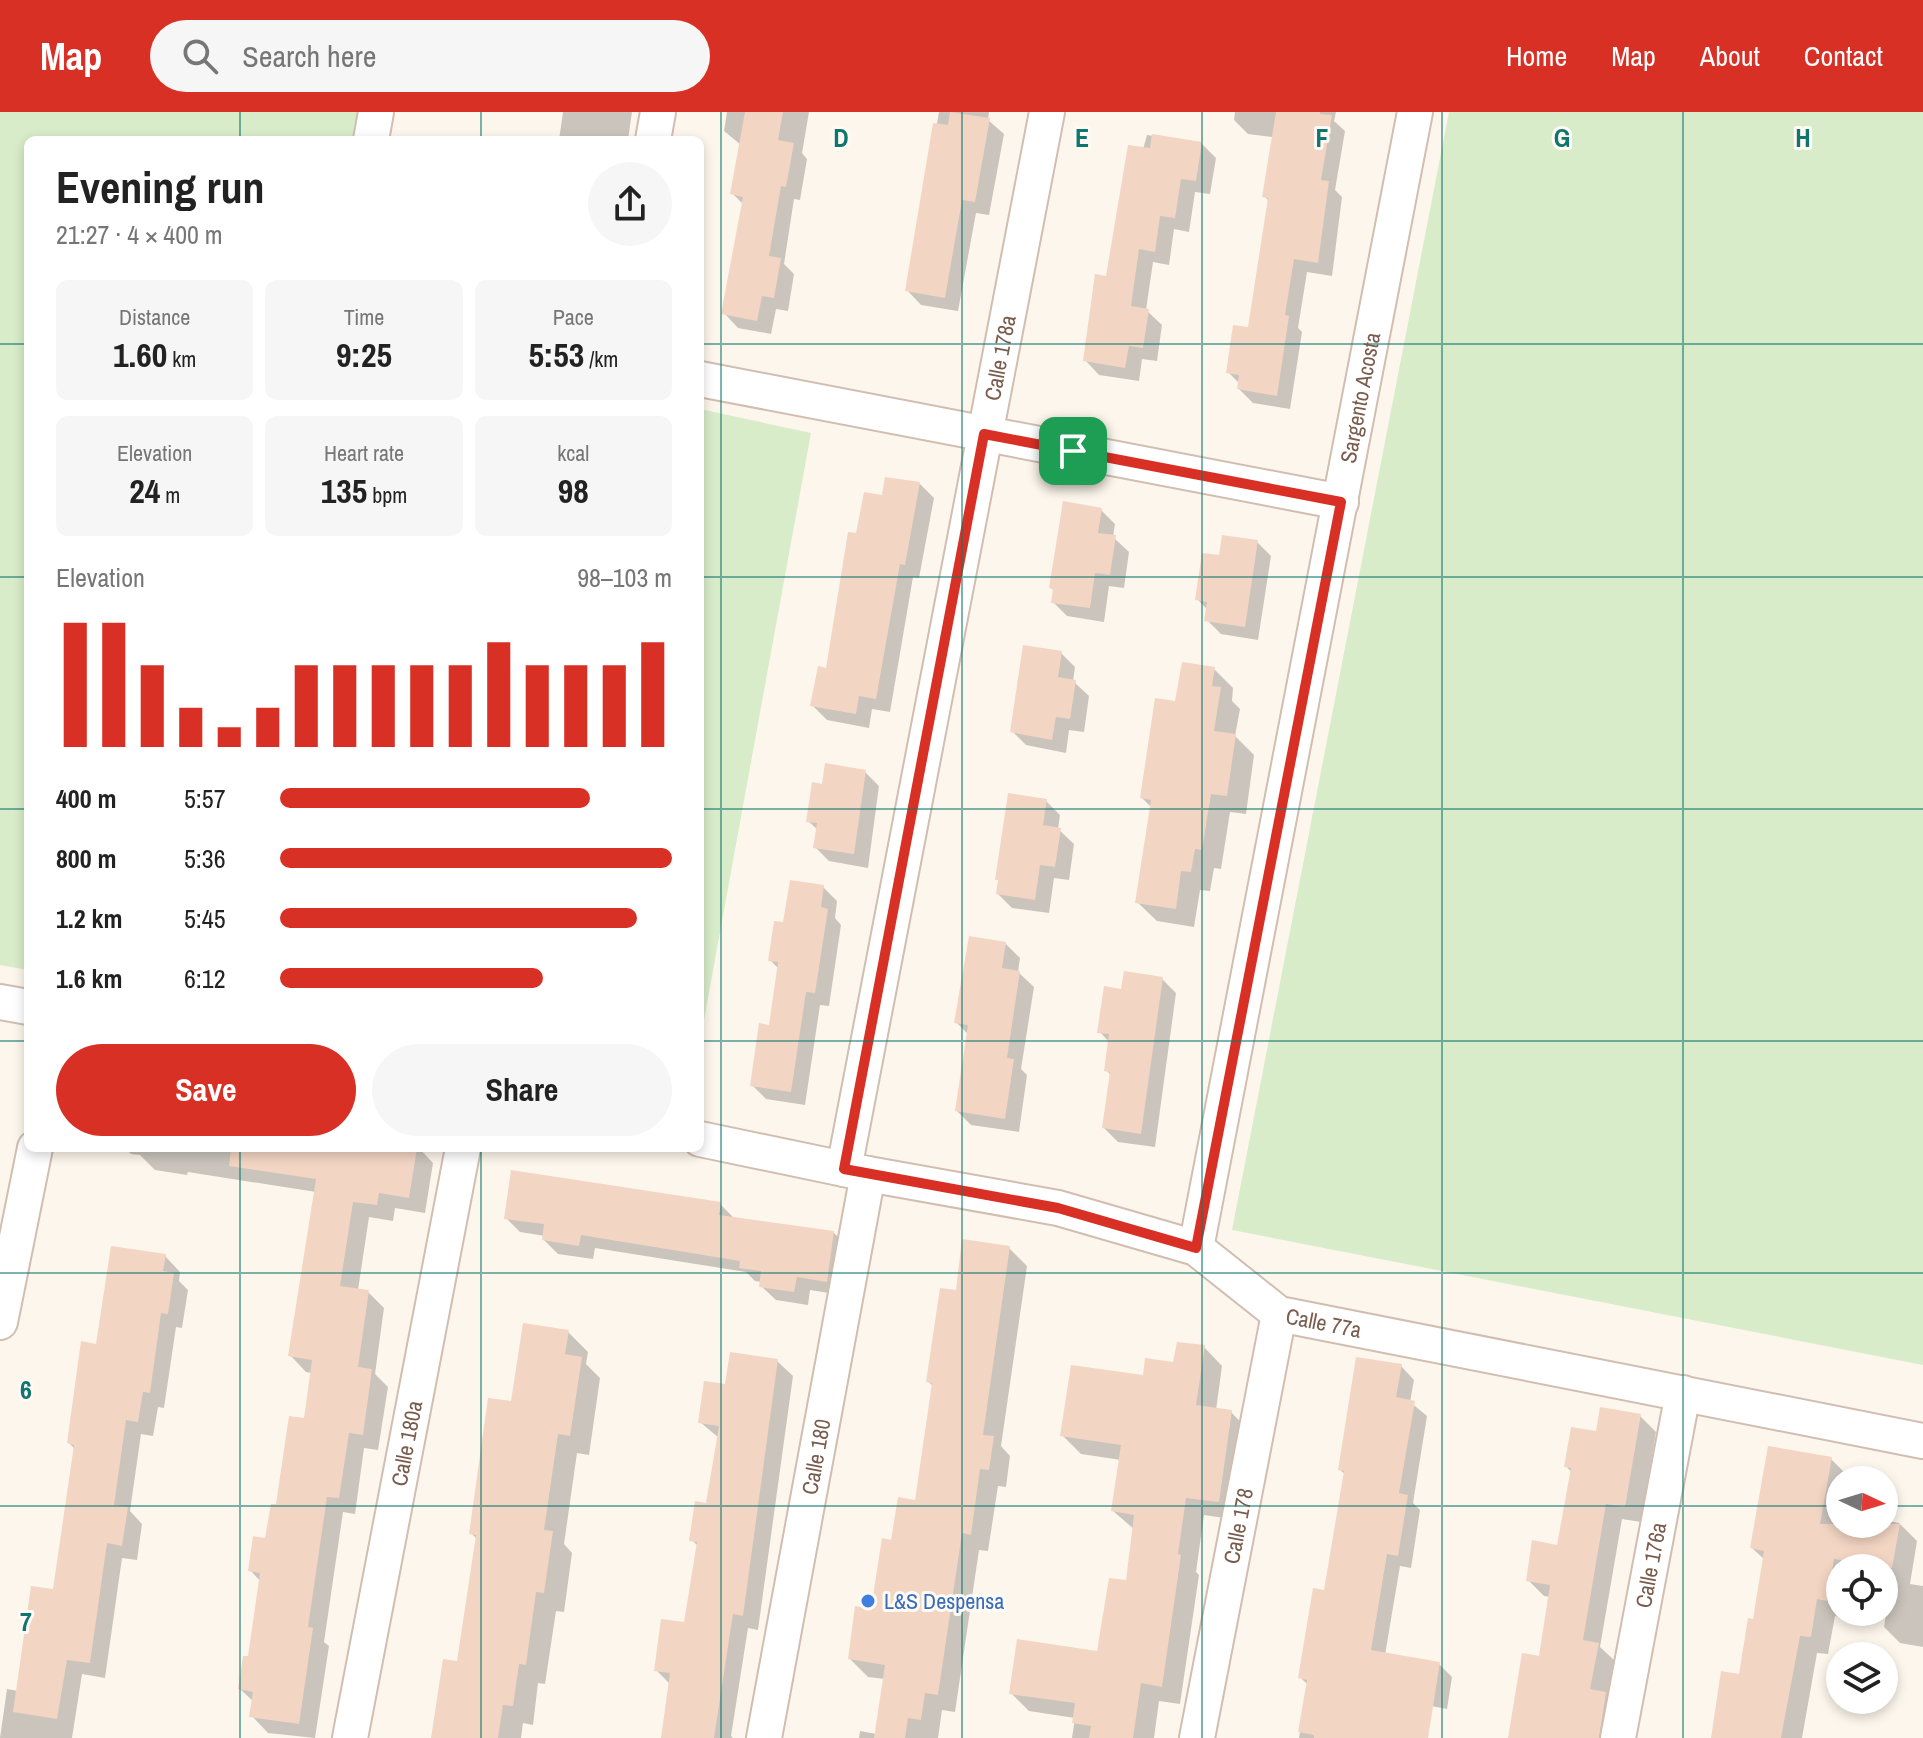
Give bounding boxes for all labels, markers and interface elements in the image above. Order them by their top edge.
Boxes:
search box [150,20,710,92]
text: Map [40,31,102,82]
icon: search [178,34,222,78]
text: Search here [242,36,376,76]
text: Home [1506,37,1567,75]
text: Map [1611,37,1656,75]
text: About [1700,37,1760,75]
text: Contact [1804,37,1883,75]
text: D [833,120,849,155]
text: E [1075,120,1089,155]
text: F [1315,120,1329,155]
text: G [1554,120,1570,155]
text: H [1795,120,1811,155]
text: Evening run [56,157,265,217]
button: share [588,162,672,246]
text: 21:27 · 4 × 400 m [56,217,223,252]
text: Distance [119,302,190,332]
text: Time [344,302,384,332]
text: Pace [553,302,594,332]
street label: Calle 178a [977,313,1023,403]
street label: Sargento Acosta [1333,330,1387,466]
text: 1.60 [113,332,167,378]
text: 9:25 [336,332,392,378]
text: 5:53 [528,332,584,378]
text: km [167,344,196,374]
text: /km [584,344,618,374]
pin [1039,417,1107,485]
icon: arrive [1051,429,1095,473]
text: Elevation [117,438,192,468]
text: Heart rate [324,438,404,468]
text: kcal [557,438,589,468]
text: 24 [129,468,160,514]
text: 135 [321,468,367,514]
text: 98 [558,468,589,514]
text: m [160,480,180,510]
text: bpm [367,480,407,510]
text: Elevation [56,560,145,595]
text: 98–103 m [577,560,672,595]
text: 400 m [56,781,116,816]
text: 5:57 [184,781,226,816]
text: 800 m [56,841,116,876]
text: 5:36 [184,841,226,876]
text: 1.2 km [56,901,122,936]
text: 5:45 [184,901,226,936]
text: 1.6 km [56,961,122,996]
text: 6:12 [184,961,226,996]
button: Save [56,1044,356,1136]
button: Share [372,1044,672,1136]
street label: Calle 77a [1283,1301,1364,1345]
text: 6 [20,1372,32,1407]
street label: Calle 180a [384,1398,429,1489]
street label: Calle 180 [794,1416,838,1497]
north arrow [1826,1466,1898,1538]
map controls [1826,1466,1898,1714]
street label: Calle 178 [1216,1486,1260,1566]
street label: Calle 176a [1628,1520,1673,1610]
button: locate [1826,1554,1898,1626]
place label: L&S Despensa [884,1586,1004,1616]
marker: L&S Despensa [859,1592,877,1610]
text: 7 [20,1604,32,1639]
button: layers [1826,1642,1898,1714]

